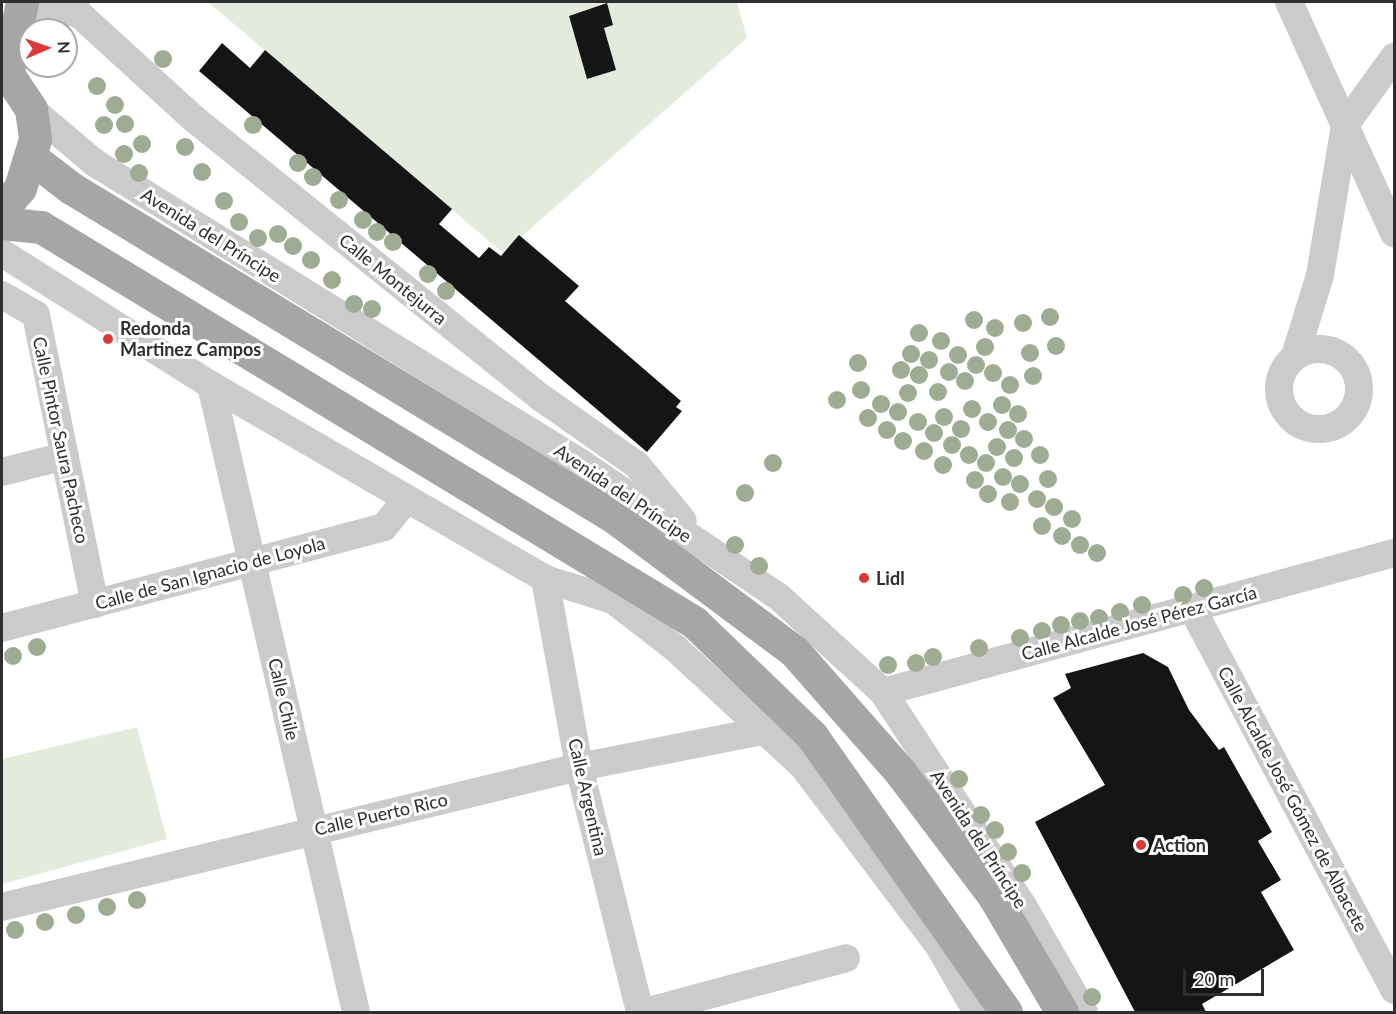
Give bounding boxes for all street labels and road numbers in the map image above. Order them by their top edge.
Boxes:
street label: Avenida del Príncipe [137,183,285,287]
street label: Calle Montejurra [335,229,451,329]
street label: Calle Pintor Saura Pacheco [28,334,94,546]
street label: Avenida del Príncipe [550,439,696,547]
street label: Calle de San Ignacio de Loyola [93,532,327,614]
street label: Calle Alcalde José Pérez García [1019,581,1259,665]
street label: Calle Chile [264,656,304,742]
street label: Calle Alcalde José Gómez de Albacete [1213,662,1373,936]
street label: Calle Argentina [564,736,612,858]
street label: Avenida del Príncipe [926,766,1032,912]
street label: Calle Puerto Rico [312,788,450,840]

